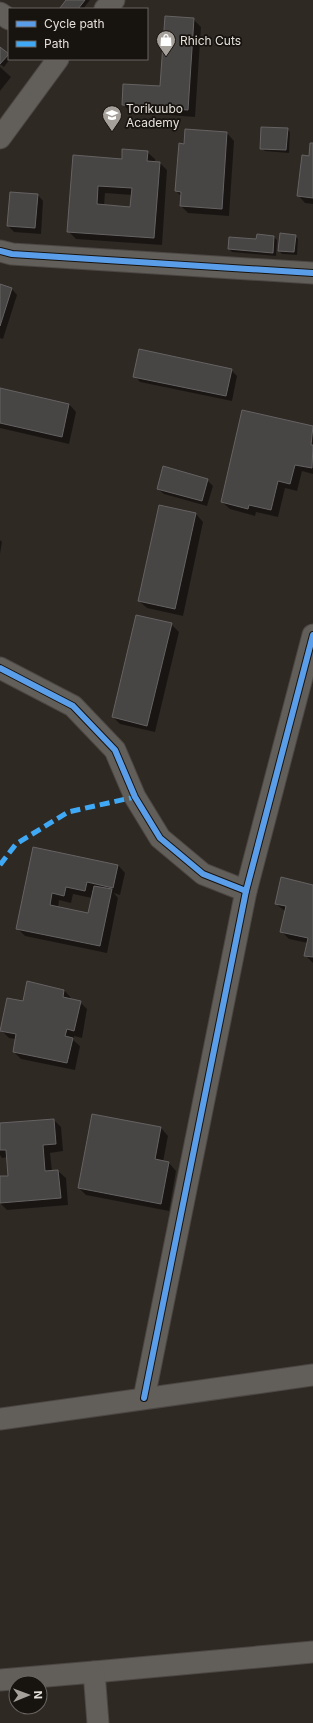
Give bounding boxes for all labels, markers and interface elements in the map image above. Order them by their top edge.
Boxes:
legend [8,8,148,60]
text: Cycle path [44,16,105,31]
shop icon: Rhich Cuts [155,29,177,57]
place label: Rhich Cuts [180,33,241,48]
text: Path [44,36,69,51]
place label: Torikuubo Academy [126,101,183,130]
school or university icon: Torikuubo Academy [101,104,123,132]
north arrow [8,1675,48,1715]
text: N [31,1691,45,1699]

